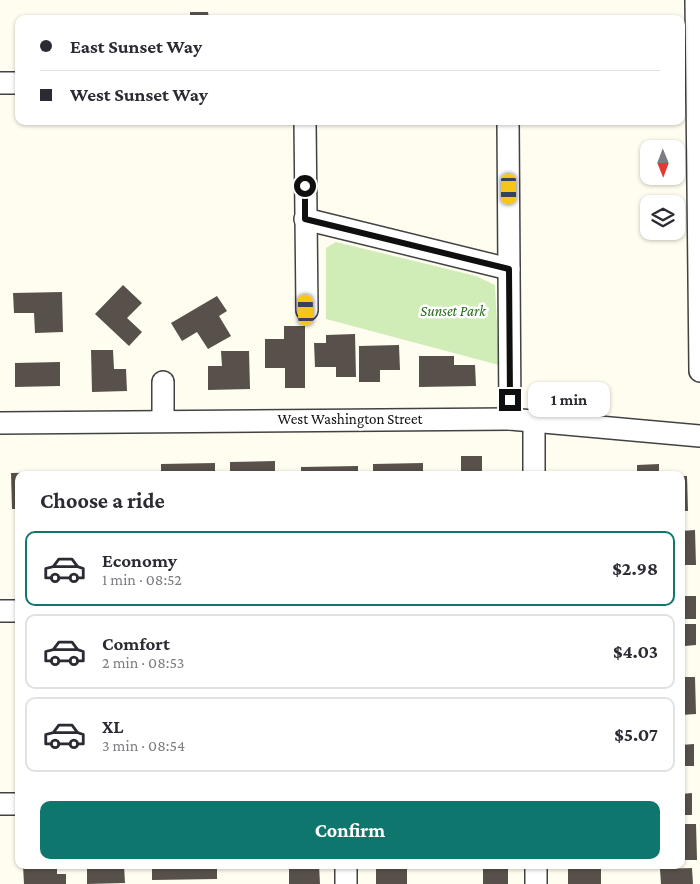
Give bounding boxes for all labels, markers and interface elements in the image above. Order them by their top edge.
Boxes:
text: East Sunset Way [70,36,202,57]
text: West Sunset Way [70,84,208,105]
north arrow [640,140,685,185]
map controls [640,140,685,240]
car [501,174,516,204]
route start [294,175,316,197]
button: layers [640,195,685,240]
car [298,295,313,325]
park label: Sunset Park [420,303,487,319]
callout: 1 min [528,382,610,418]
route end [499,389,521,411]
text: 1 min [551,391,587,408]
street label: West Washington Street [278,411,423,428]
text: Choose a ride [40,488,165,513]
icon: car [42,546,87,591]
text: Economy [102,550,177,571]
text: $2.98 [612,558,658,579]
text: 1 min · 08:52 [102,571,182,588]
icon: car [42,629,87,674]
text: Comfort [102,633,170,654]
text: $4.03 [613,641,658,662]
text: 2 min · 08:53 [102,654,184,671]
icon: car [42,712,87,757]
text: XL [102,716,124,737]
text: $5.07 [614,724,658,745]
text: 3 min · 08:54 [102,737,185,754]
button: Confirm [40,801,660,859]

